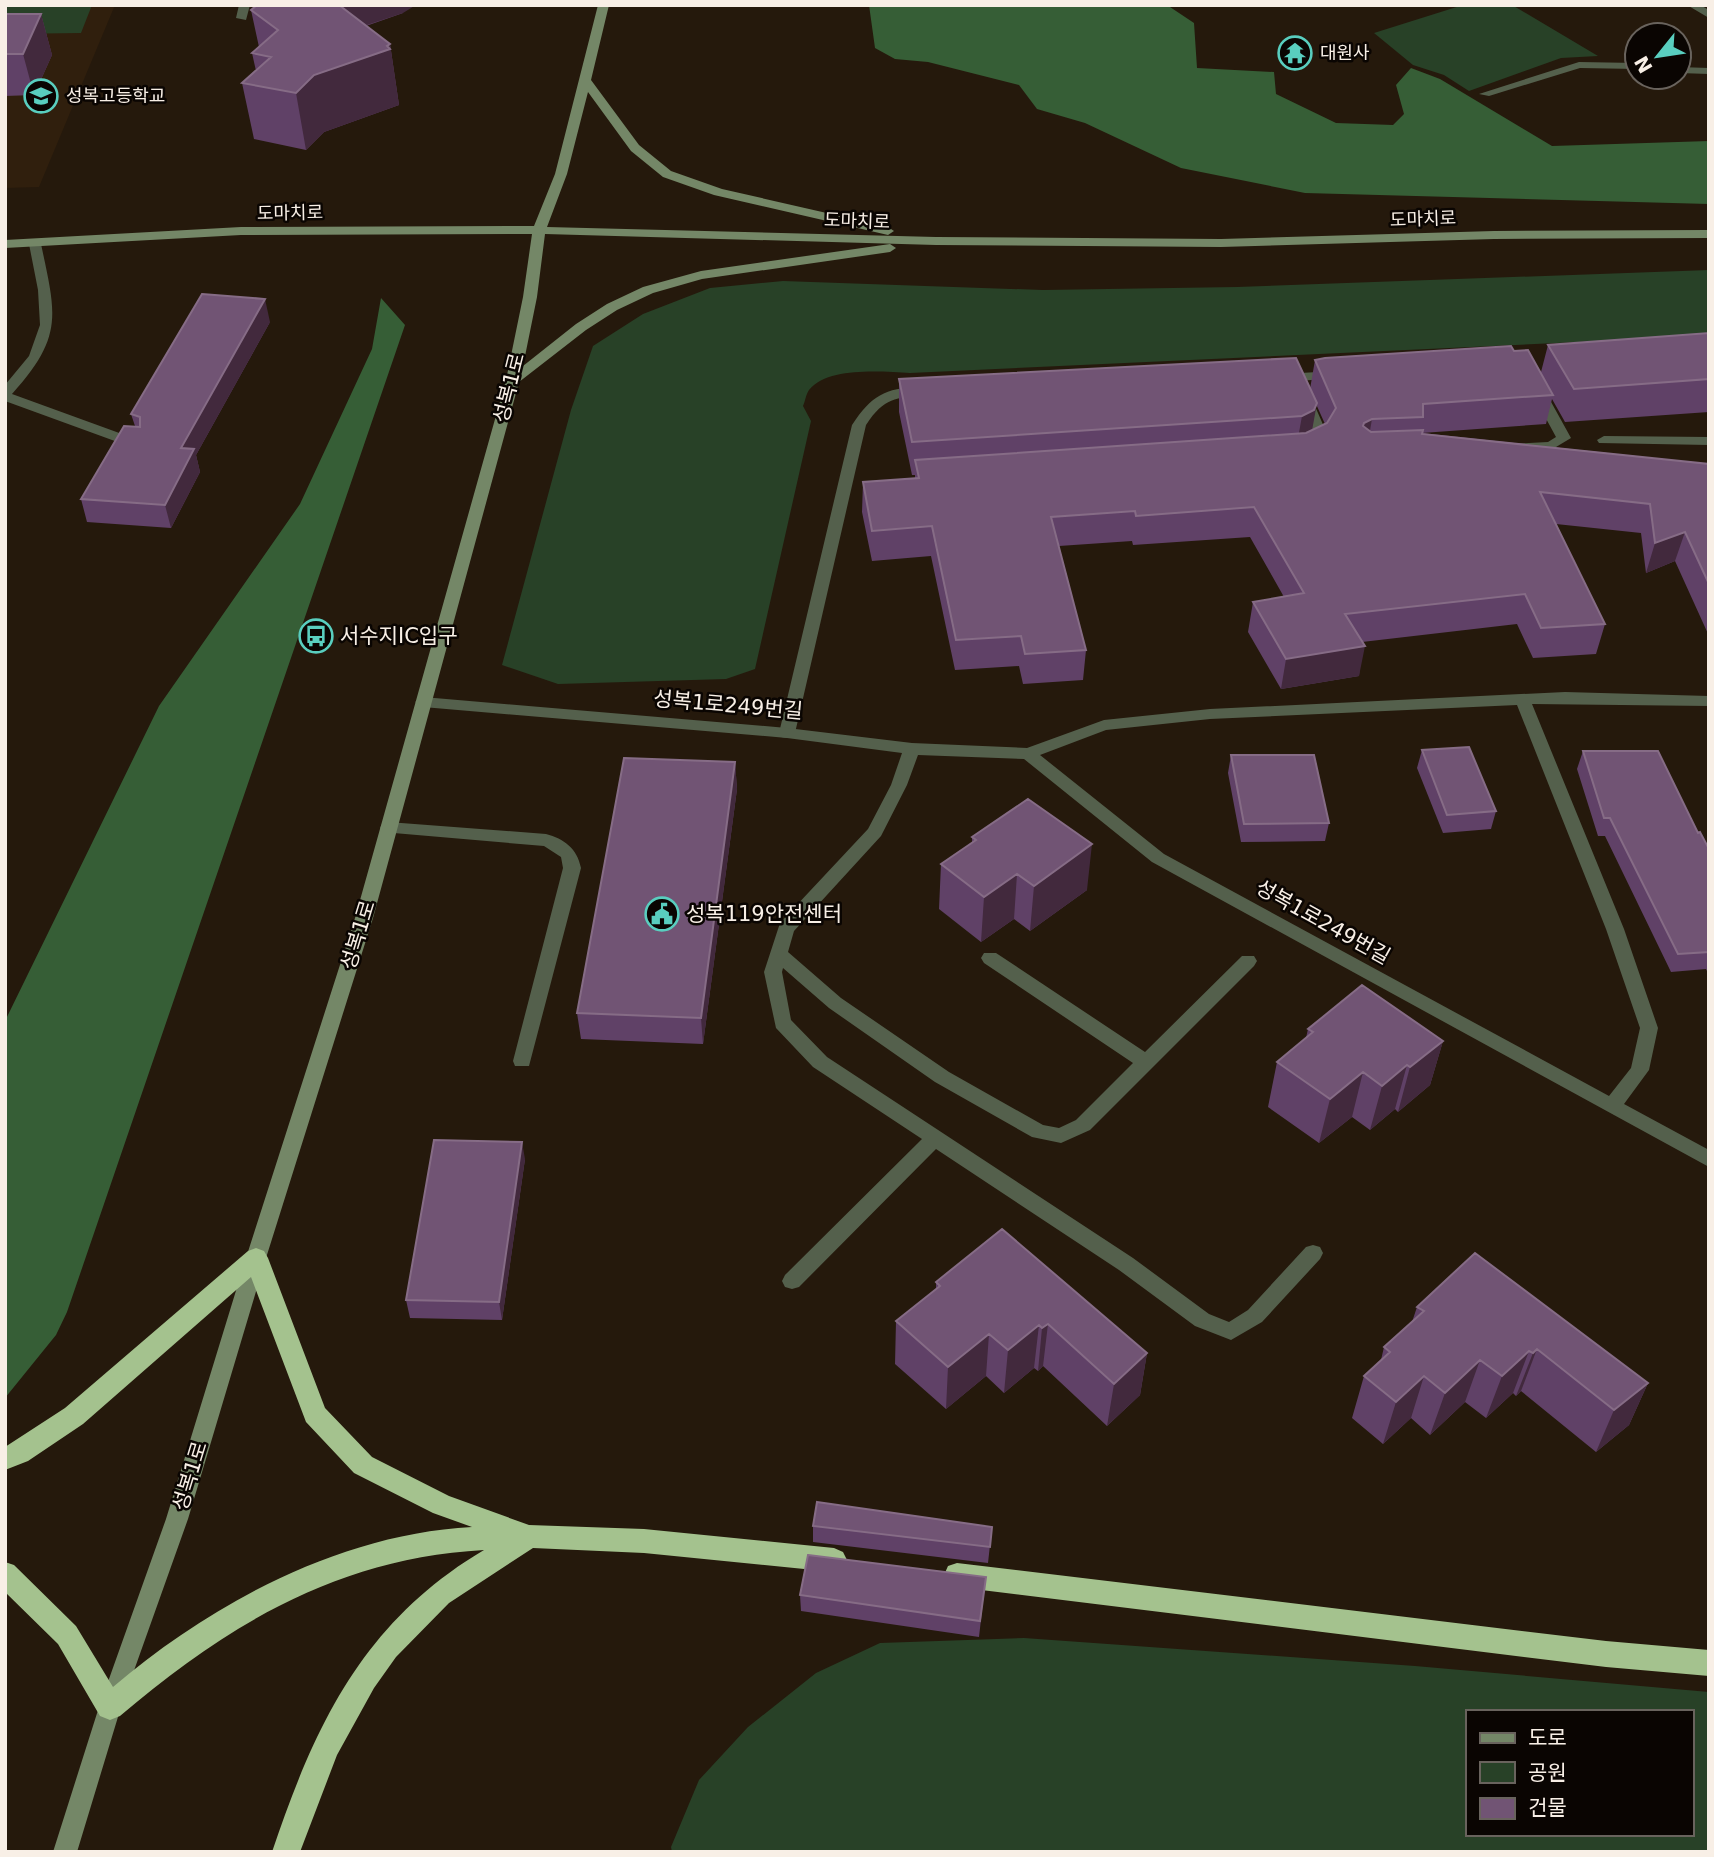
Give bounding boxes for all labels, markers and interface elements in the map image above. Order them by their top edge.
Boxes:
north arrow [1623,21,1693,91]
temple icon: 대원사 [1276,34,1314,72]
place label: 대원사 [1320,42,1370,63]
text: N [1630,52,1657,77]
school or university icon: 성복고등학교 [22,77,60,115]
place label: 성복고등학교 [66,85,165,106]
street label: 도마치로 [257,201,323,224]
street label: 도마치로 [1390,207,1456,230]
street label: 도마치로 [824,209,890,232]
street label: 성복1로 [489,350,529,426]
bus stop icon: 서수지IC입구 [297,617,335,655]
place label: 서수지IC입구 [340,624,457,648]
street label: 성복1로249번길 [652,687,804,723]
street label: 성복1로249번길 [1252,875,1394,969]
public building icon: 성복119안전센터 [643,895,681,933]
street label: 성복1로 [336,897,380,973]
place label: 성복119안전센터 [686,902,842,926]
street label: 성복1로 [168,1438,212,1514]
legend [1466,1710,1693,1836]
text: 도로 [1528,1726,1567,1750]
text: 공원 [1528,1761,1567,1785]
text: 건물 [1528,1796,1567,1820]

